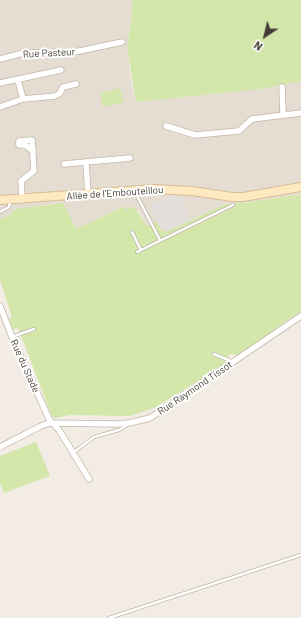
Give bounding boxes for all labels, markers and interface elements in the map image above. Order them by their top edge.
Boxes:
north arrow [245,16,285,56]
text: N [251,39,265,54]
street label: Rue Pasteur [23,46,75,60]
street label: Allée de l'Embouteillou [66,184,164,202]
street label: Rue du Stade [8,338,42,394]
street label: Rue Raymond Tissot [155,359,235,417]

